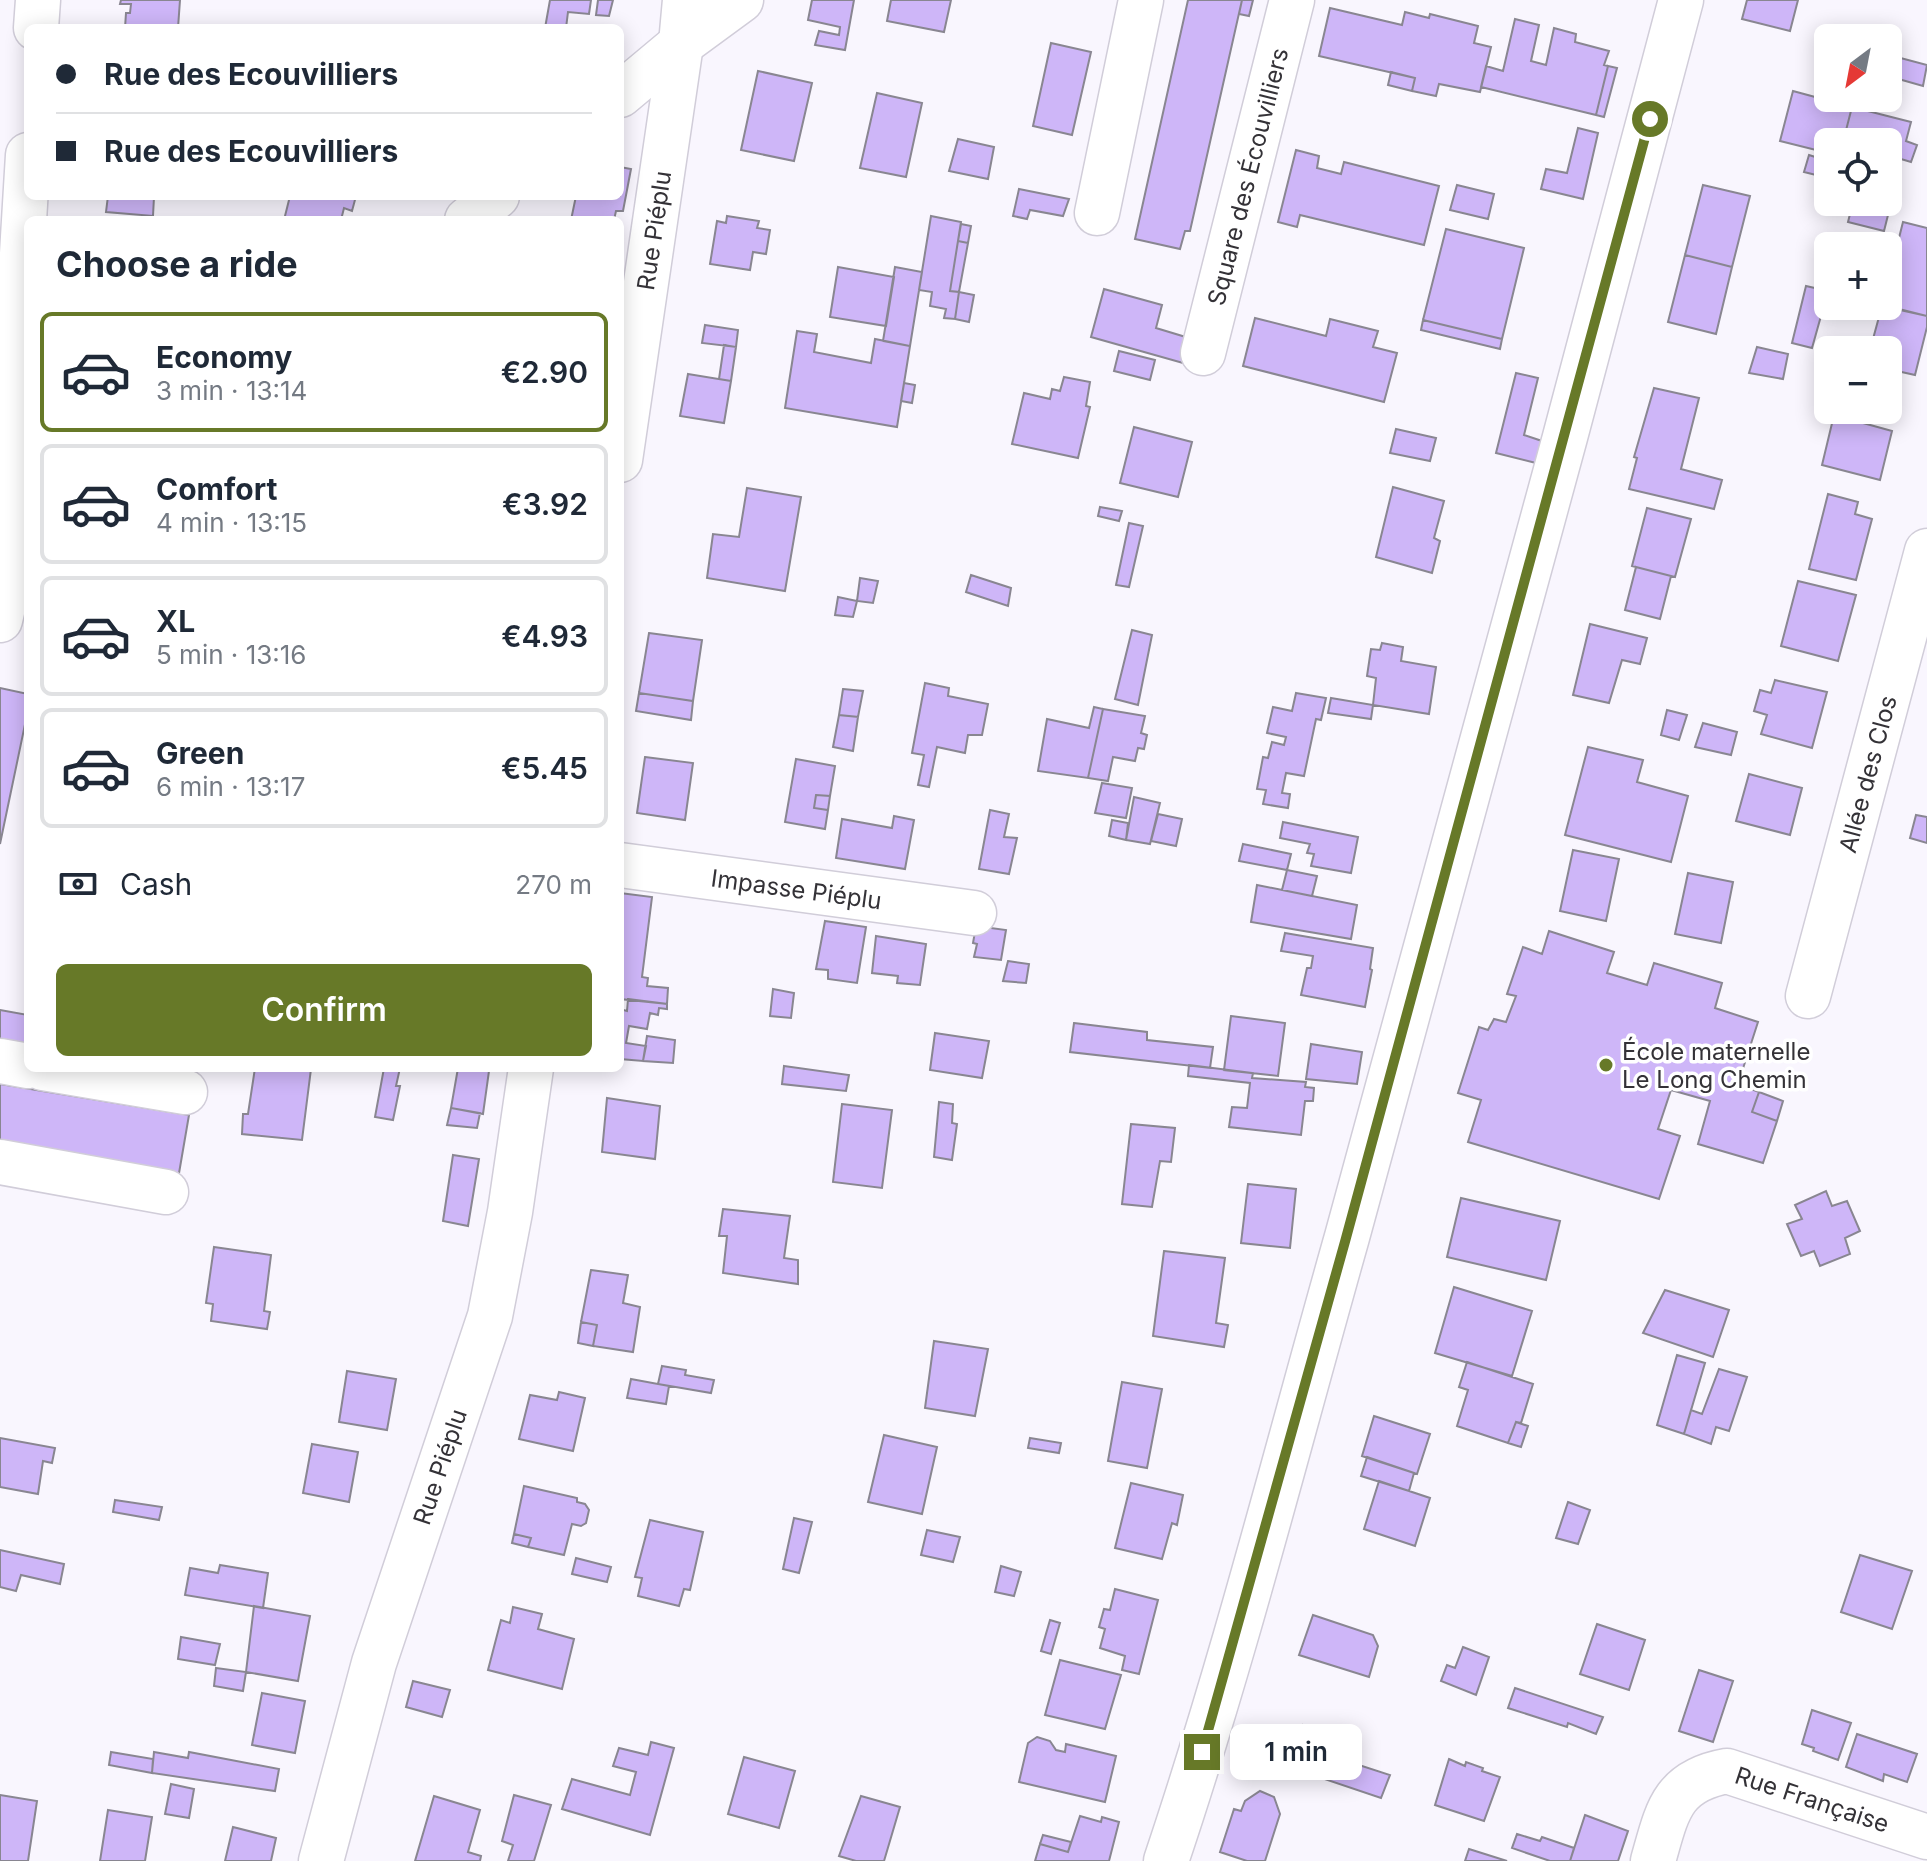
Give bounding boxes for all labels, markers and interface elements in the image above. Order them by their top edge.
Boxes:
north arrow [1814,24,1902,112]
map controls [1814,24,1902,424]
street label: Square des Écouvilliers [1201,45,1294,308]
text: Rue des Ecouvilliers [104,56,398,92]
route start [1632,101,1668,137]
button: locate [1814,128,1902,216]
text: Rue des Ecouvilliers [104,133,398,169]
street label: Rue Piéplu [631,169,677,292]
button: + [1814,232,1902,320]
text: Choose a ride [56,242,298,286]
icon: car [60,336,132,408]
button: − [1814,336,1902,424]
text: Economy [156,339,292,375]
text: €2.90 [501,354,588,390]
text: 3 min · 13:14 [156,375,307,406]
icon: car [60,468,132,540]
text: Comfort [156,471,277,507]
text: €3.92 [502,486,588,522]
text: 4 min · 13:15 [156,507,307,538]
icon: car [60,600,132,672]
text: XL [156,603,195,639]
text: €4.93 [501,618,588,654]
text: 5 min · 13:16 [156,639,307,670]
street label: Allée des Clos [1833,692,1902,856]
icon: car [60,732,132,804]
text: Green [156,735,244,771]
text: €5.45 [501,750,588,786]
text: 6 min · 13:17 [156,771,305,802]
icon: cash [56,862,100,906]
street label: Impasse Piéplu [709,863,883,915]
text: Cash [120,866,192,902]
text: 270 m [515,869,592,900]
button: Confirm [56,964,592,1056]
place label: École maternelle Le Long Chemin [1622,1036,1810,1094]
marker: École maternelle Le Long Chemin [1597,1056,1615,1074]
street label: Rue Piéplu [407,1405,472,1528]
callout: 1 min [1230,1724,1362,1780]
route end [1184,1734,1220,1770]
text: 1 min [1264,1736,1328,1767]
street label: Rue Française [1731,1760,1893,1838]

